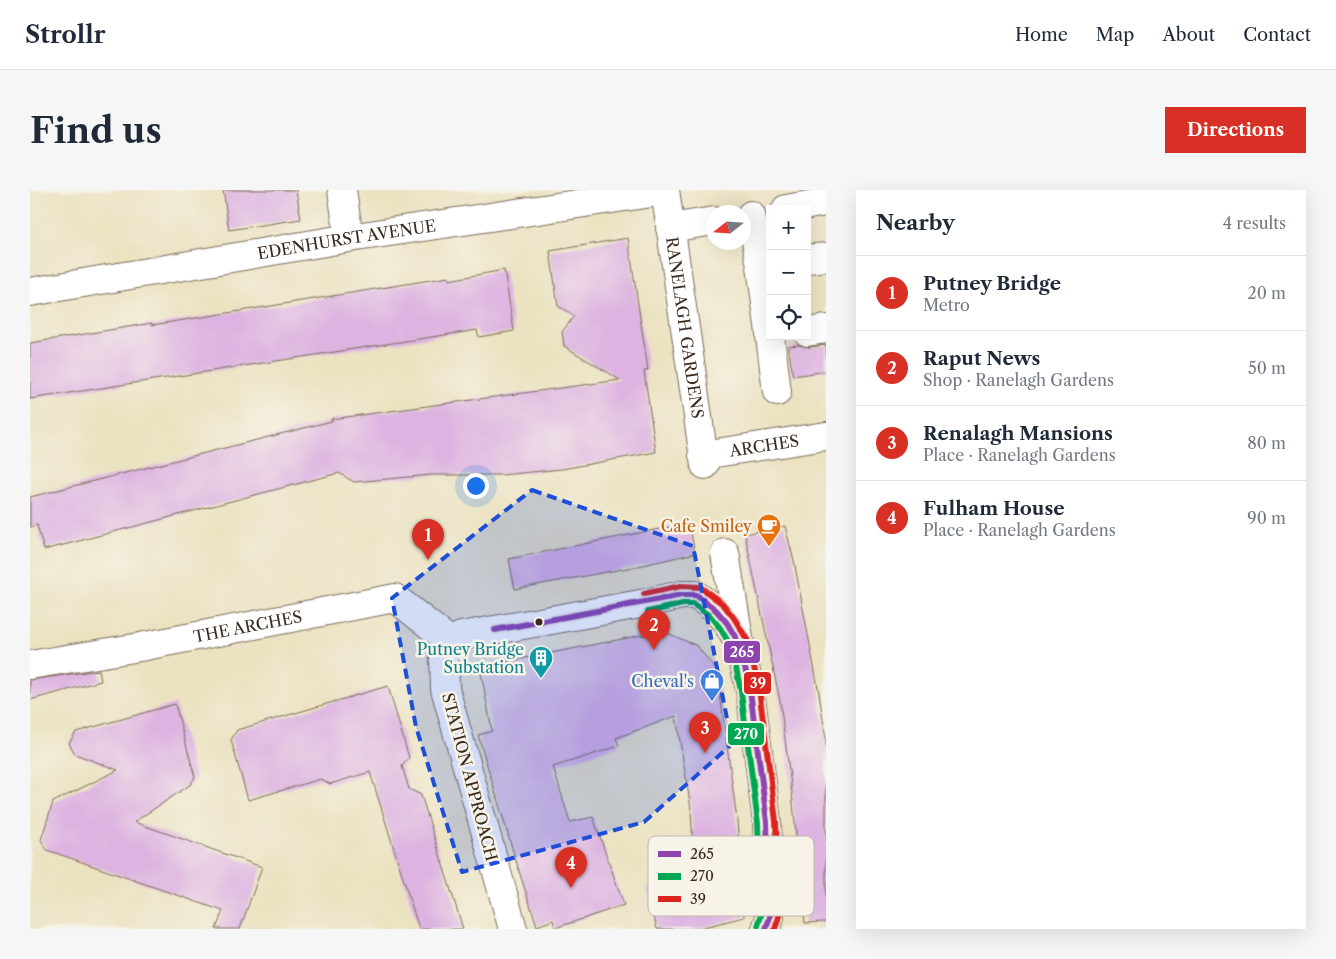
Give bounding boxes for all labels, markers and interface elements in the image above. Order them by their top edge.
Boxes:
text: Strollr [25,20,105,49]
text: Home [1015,24,1068,46]
text: Map [1096,24,1134,46]
text: About [1162,24,1215,46]
text: Contact [1243,24,1311,46]
button: Directions [1165,107,1306,153]
text: Find us [30,109,162,152]
north arrow [706,205,751,250]
map controls [766,205,811,340]
button: + [766,205,811,250]
text: Nearby [876,210,955,235]
text: 4 results [1223,213,1286,233]
street label: EDENHURST AVENUE [256,215,437,263]
street label: RANELAGH GARDENS [662,235,708,420]
button: − [766,250,811,295]
text: Putney Bridge [923,272,1061,295]
text: 1 [888,283,896,303]
text: 20 m [1247,283,1286,303]
button: locate [766,295,811,340]
text: Metro [923,295,970,315]
text: Raput News [923,347,1040,370]
text: 2 [887,358,897,378]
text: 50 m [1248,358,1286,378]
text: Shop · Ranelagh Gardens [923,370,1114,390]
text: Renalagh Mansions [923,422,1113,445]
street label: ARCHES [727,430,800,461]
text: 3 [887,433,897,453]
text: 80 m [1247,433,1286,453]
text: Place · Ranelagh Gardens [923,445,1116,465]
your location [463,473,489,499]
text: Fulham House [923,497,1065,520]
text: 4 [887,508,897,528]
text: 90 m [1247,508,1286,528]
cafe icon: Cafe Smiley [756,513,782,547]
place label: Cafe Smiley [661,516,753,536]
pin: 1 [412,519,444,560]
text: Place · Ranelagh Gardens [923,520,1116,540]
street label: THE ARCHES [191,606,304,647]
pin: 2 [638,609,670,650]
unlabelled marker [534,617,544,627]
place label: Putney Bridge Substation [417,639,524,677]
line badge: 265 [723,640,761,664]
text: 265 [730,643,754,661]
building icon: Putney Bridge Substation [528,645,554,679]
shop icon: Cheval's [699,668,725,702]
place label: Cheval's [631,671,694,691]
line badge: 39 [743,671,772,695]
text: 39 [750,674,766,692]
street label: STATION APPROACH [438,691,502,863]
pin: 3 [689,712,721,753]
line badge: 270 [727,722,765,746]
text: 270 [734,725,758,743]
legend [648,836,814,916]
text: 265 [690,845,714,863]
pin: 4 [555,847,587,888]
text: 270 [690,867,714,885]
text: 39 [690,890,706,908]

